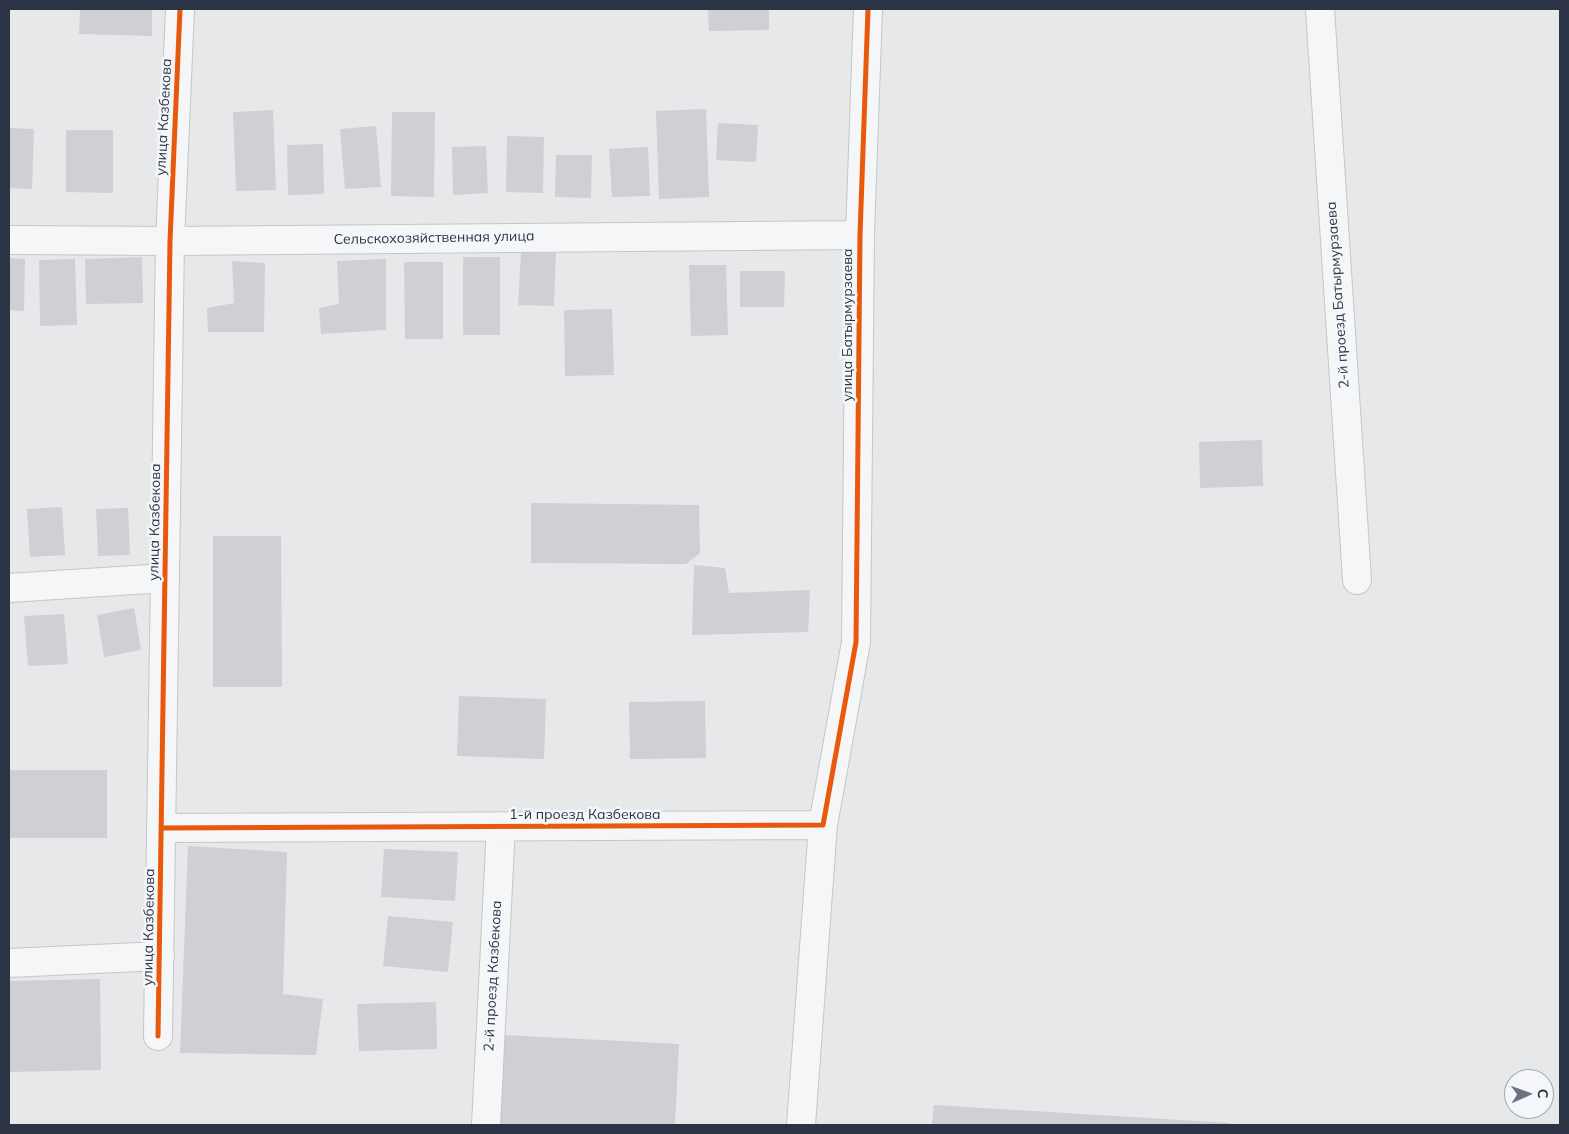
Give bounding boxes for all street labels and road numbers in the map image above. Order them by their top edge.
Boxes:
street label: улица Казбекова [153,58,175,176]
street label: 2-й проезд Батырмурзаева [1323,201,1353,389]
street label: Сельскохозяйственная улица [333,228,535,248]
street label: улица Батырмурзаева [840,248,856,402]
street label: улица Казбекова [146,463,164,581]
street label: 1-й проезд Казбекова [509,807,661,823]
street label: улица Казбекова [140,868,158,986]
street label: 2-й проезд Казбекова [481,900,505,1052]

